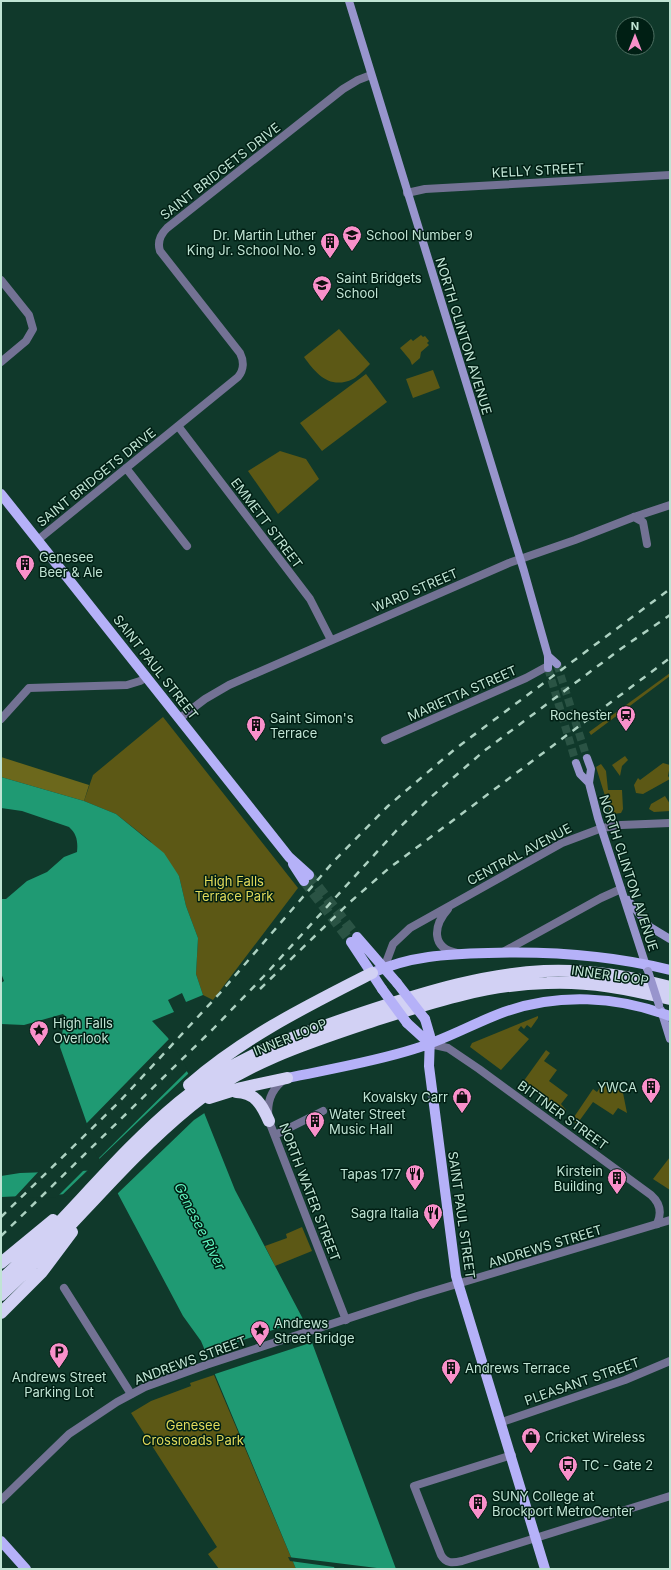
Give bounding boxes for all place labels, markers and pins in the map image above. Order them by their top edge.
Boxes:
school or university icon: School Number 9 [341,224,363,252]
place label: Dr. Martin Luther King Jr. School No. 9 [187,227,316,258]
place label: School Number 9 [366,227,473,243]
building icon: Dr. Martin Luther King Jr. School No. 9 [319,231,341,259]
place label: Saint Bridgets School [336,270,422,301]
school or university icon: Saint Bridgets School [311,274,333,302]
place label: Genesee Beer & Ale [39,549,103,580]
building icon: Genesee Beer & Ale [14,553,36,581]
station icon: Rochester [615,704,637,732]
place label: Rochester [550,707,612,723]
place label: Saint Simon's Terrace [270,710,354,741]
building icon: Saint Simon's Terrace [245,714,267,742]
place label: High Falls Overlook [53,1015,113,1046]
place icon: High Falls Overlook [28,1019,50,1047]
building icon: YWCA [640,1076,662,1104]
place label: YWCA [597,1079,637,1095]
shop icon: Kovalsky Carr [451,1086,473,1114]
place label: Kovalsky Carr [363,1089,448,1105]
place label: Water Street Music Hall [329,1106,405,1137]
building icon: Water Street Music Hall [304,1110,326,1138]
restaurant icon: Tapas 177 [404,1163,426,1191]
place label: Kirstein Building [554,1163,603,1194]
place label: Tapas 177 [340,1166,401,1182]
building icon: Kirstein Building [606,1167,628,1195]
restaurant icon: Sagra Italia [422,1202,444,1230]
place label: Sagra Italia [351,1205,419,1221]
place label: Andrews Street Bridge [274,1315,355,1346]
place icon: Andrews Street Bridge [249,1319,271,1347]
parking icon: Andrews Street Parking Lot [48,1341,70,1369]
building icon: Andrews Terrace [440,1357,462,1385]
place label: Andrews Terrace [465,1360,570,1376]
place label: Andrews Street Parking Lot [12,1369,106,1400]
shop icon: Cricket Wireless [520,1426,542,1454]
place label: Cricket Wireless [545,1429,645,1445]
bus stop icon: TC - Gate 2 [557,1454,579,1482]
place label: TC - Gate 2 [582,1457,653,1473]
place label: SUNY College at Brockport MetroCenter [492,1488,634,1519]
building icon: SUNY College at Brockport MetroCenter [467,1492,489,1520]

